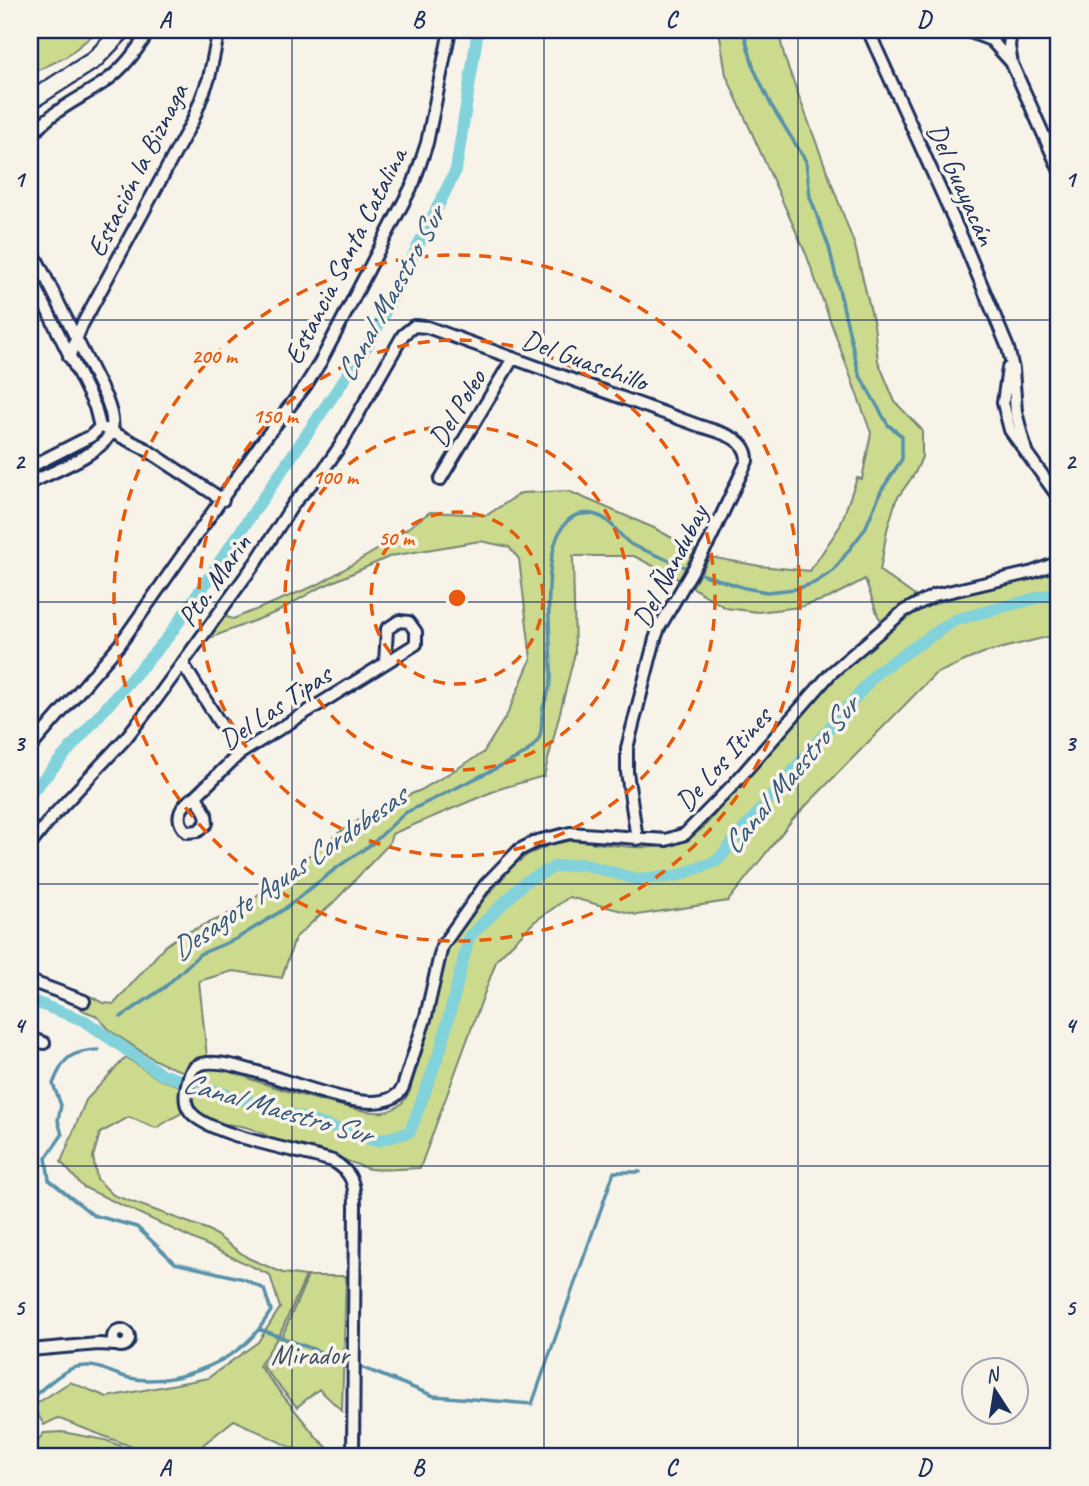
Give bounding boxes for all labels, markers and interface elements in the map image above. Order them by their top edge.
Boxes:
text: A [159,5,173,34]
text: B [412,5,426,34]
text: C [666,5,680,34]
text: D [917,5,933,34]
street label: Estación la Biznaga [78,76,196,262]
street label: Del Guayacán [920,117,1005,252]
street label: Estancia Santa Catalina [275,140,416,370]
text: 1 [14,165,27,194]
text: 1 [1065,165,1078,194]
water label: Canal Maestro Sur [326,195,456,388]
street label: Del Guaschillo [518,321,655,400]
text: 200 m [191,343,239,369]
street label: Del Poleo [420,361,495,453]
text: 150 m [252,403,300,429]
text: 2 [14,447,27,476]
text: 2 [1065,447,1078,476]
text: 100 m [312,464,360,490]
street label: Del Ñandubay [624,497,717,633]
text: 50 m [378,525,416,551]
street label: Pto. Marin [169,526,259,633]
centre of rings [445,586,469,610]
street label: Del Las Tipas [212,656,340,757]
water label: Canal Maestro Sur [713,684,870,862]
street label: De Los Itines [667,698,780,818]
text: 3 [14,729,27,758]
text: 3 [1065,729,1078,758]
water label: Desagote Aguas Cordobesas [163,774,418,969]
text: 4 [14,1011,27,1040]
text: 4 [1065,1011,1078,1040]
water label: Canal Maestro Sur [178,1063,381,1154]
text: 5 [14,1293,26,1322]
text: 5 [1065,1293,1077,1322]
park label: Mirador [271,1337,351,1372]
north arrow [960,1356,1030,1426]
text: N [983,1362,1003,1388]
text: A [159,1453,173,1482]
text: B [412,1453,426,1482]
text: C [666,1453,680,1482]
text: D [917,1453,933,1482]

